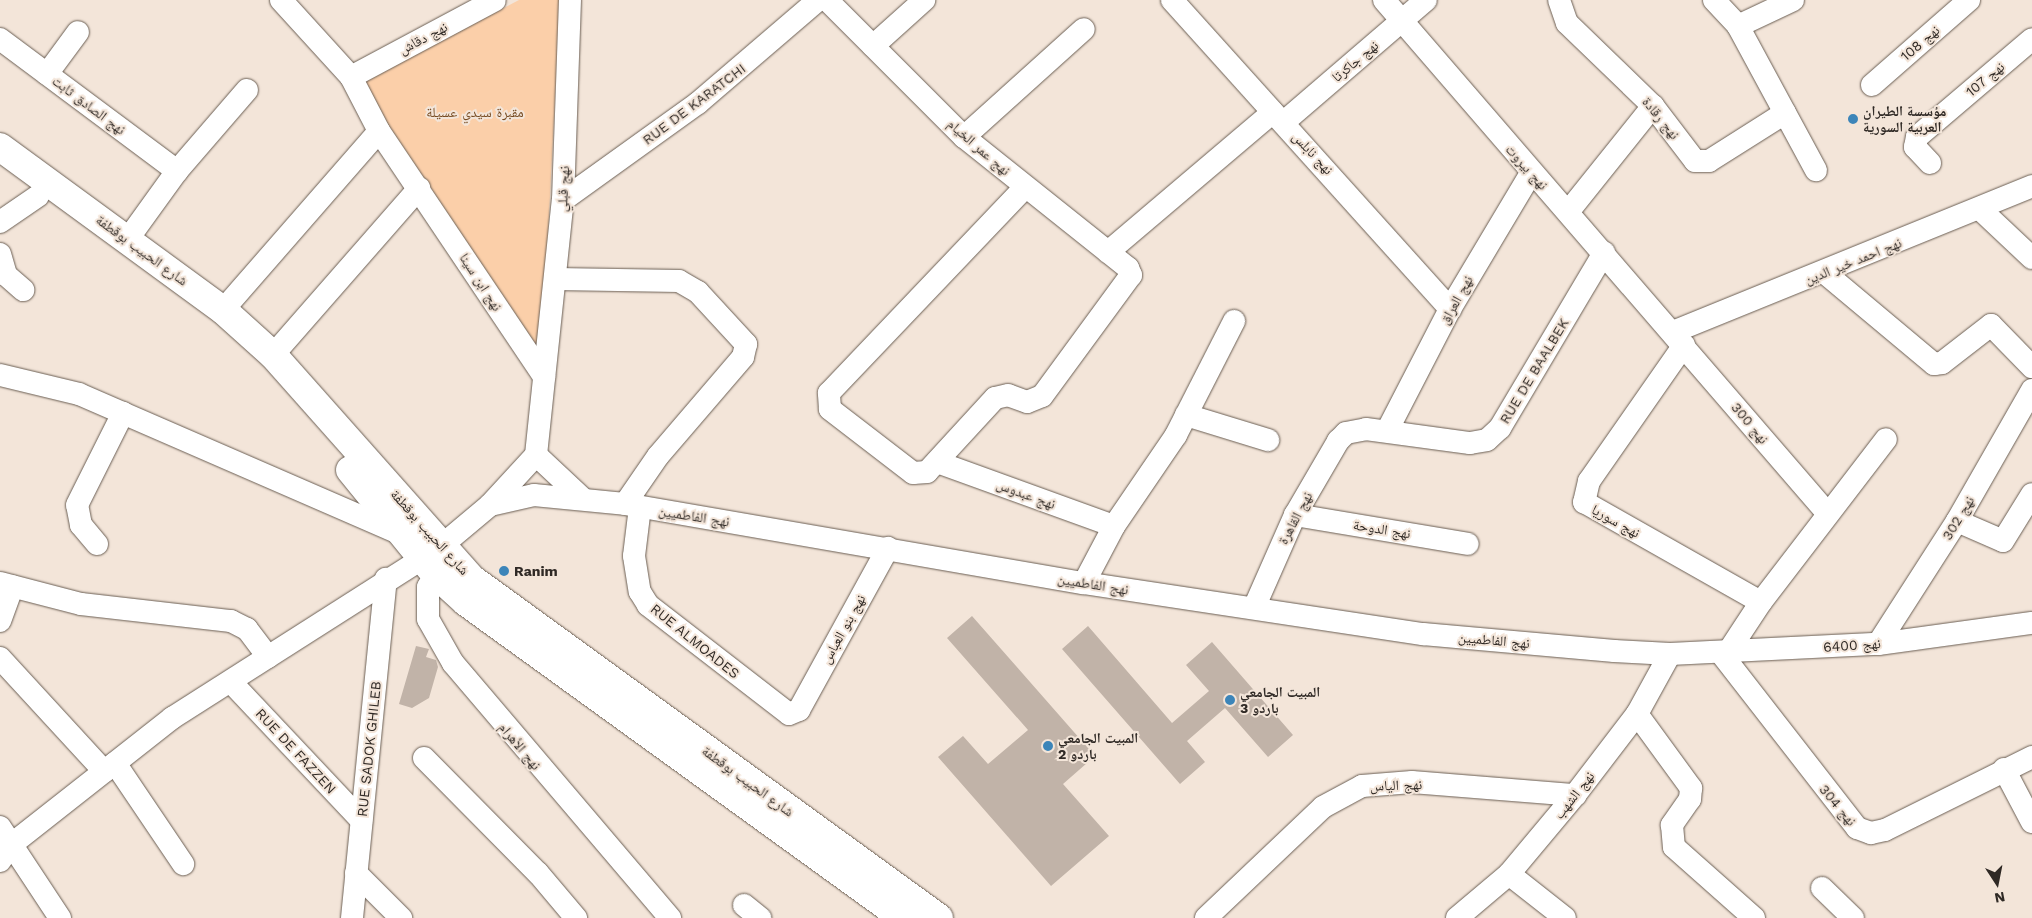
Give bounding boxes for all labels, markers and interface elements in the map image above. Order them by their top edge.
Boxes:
street label: نهج دقاش [396,18,450,58]
street label: نهج 108 [1897,22,1943,64]
street label: نهج جاكرتا [1328,37,1382,85]
street label: نهج 107 [1962,58,2008,100]
street label: RUE DE KARATCHI [639,60,749,148]
street label: نهج الصادق ثابت [49,72,129,138]
street label: نهج رقادة [1639,93,1683,143]
place label: مؤسسة الطيران العربية السورية [1863,103,1946,136]
park label: مقبرة سيدي عسيلة [426,104,524,120]
marker: مؤسسة الطيران العربية السورية [1847,113,1859,125]
street label: نهج عمر الخيام [944,115,1014,179]
street label: نهج نابلس [1289,128,1337,178]
street label: نهج بيروت [1502,141,1552,193]
street label: نهج قبلي [553,165,573,213]
street label: شارع الحبيب بوقطفة [93,211,191,289]
street label: نهج احمد خير الدين [1802,234,1904,288]
street label: نهج ابن سينا [456,250,506,314]
street label: نهج العراق [1436,273,1476,327]
street label: RUE DE BAALBEK [1496,315,1572,427]
street label: نهج 300 [1728,399,1772,447]
street label: نهج عبدوس [994,476,1058,512]
street label: شارع الحبيب بوقطفة [387,486,473,578]
street label: نهج القاهرة [1274,489,1316,547]
street label: نهج 302 [1938,493,1978,543]
street label: نهج سوريا [1589,501,1643,541]
street label: نهج الفاطميين [657,502,731,530]
street label: نهج الدوحة [1352,516,1412,542]
place label: Ranim [514,563,558,579]
marker: Ranim [498,565,510,577]
street label: نهج الفاطميين [1056,570,1130,598]
street label: نهج بنو العباس [817,591,869,667]
street label: RUE ALMOADES [647,600,743,682]
street label: نهج الفاطميين [1457,629,1531,651]
street label: نهج 6400 [1823,635,1881,655]
street label: RUE SADOK GHILEB [354,680,384,818]
place label: المبيت الجامعي باردو 3 [1240,684,1320,716]
marker: المبيت الجامعي باردو 3 [1224,694,1236,706]
street label: RUE DE FAZZEN [252,705,340,797]
street label: نهج الأهرام [495,719,545,773]
place label: المبيت الجامعي باردو 2 [1058,730,1138,762]
marker: المبيت الجامعي باردو 2 [1042,740,1054,752]
street label: شارع الحبيب بوقطفة [699,742,797,820]
street label: نهج الشهب [1550,768,1598,822]
street label: نهج الياس [1370,776,1422,794]
street label: نهج 304 [1816,781,1860,829]
north arrow [1972,858,2022,908]
text: N [1993,889,2006,907]

